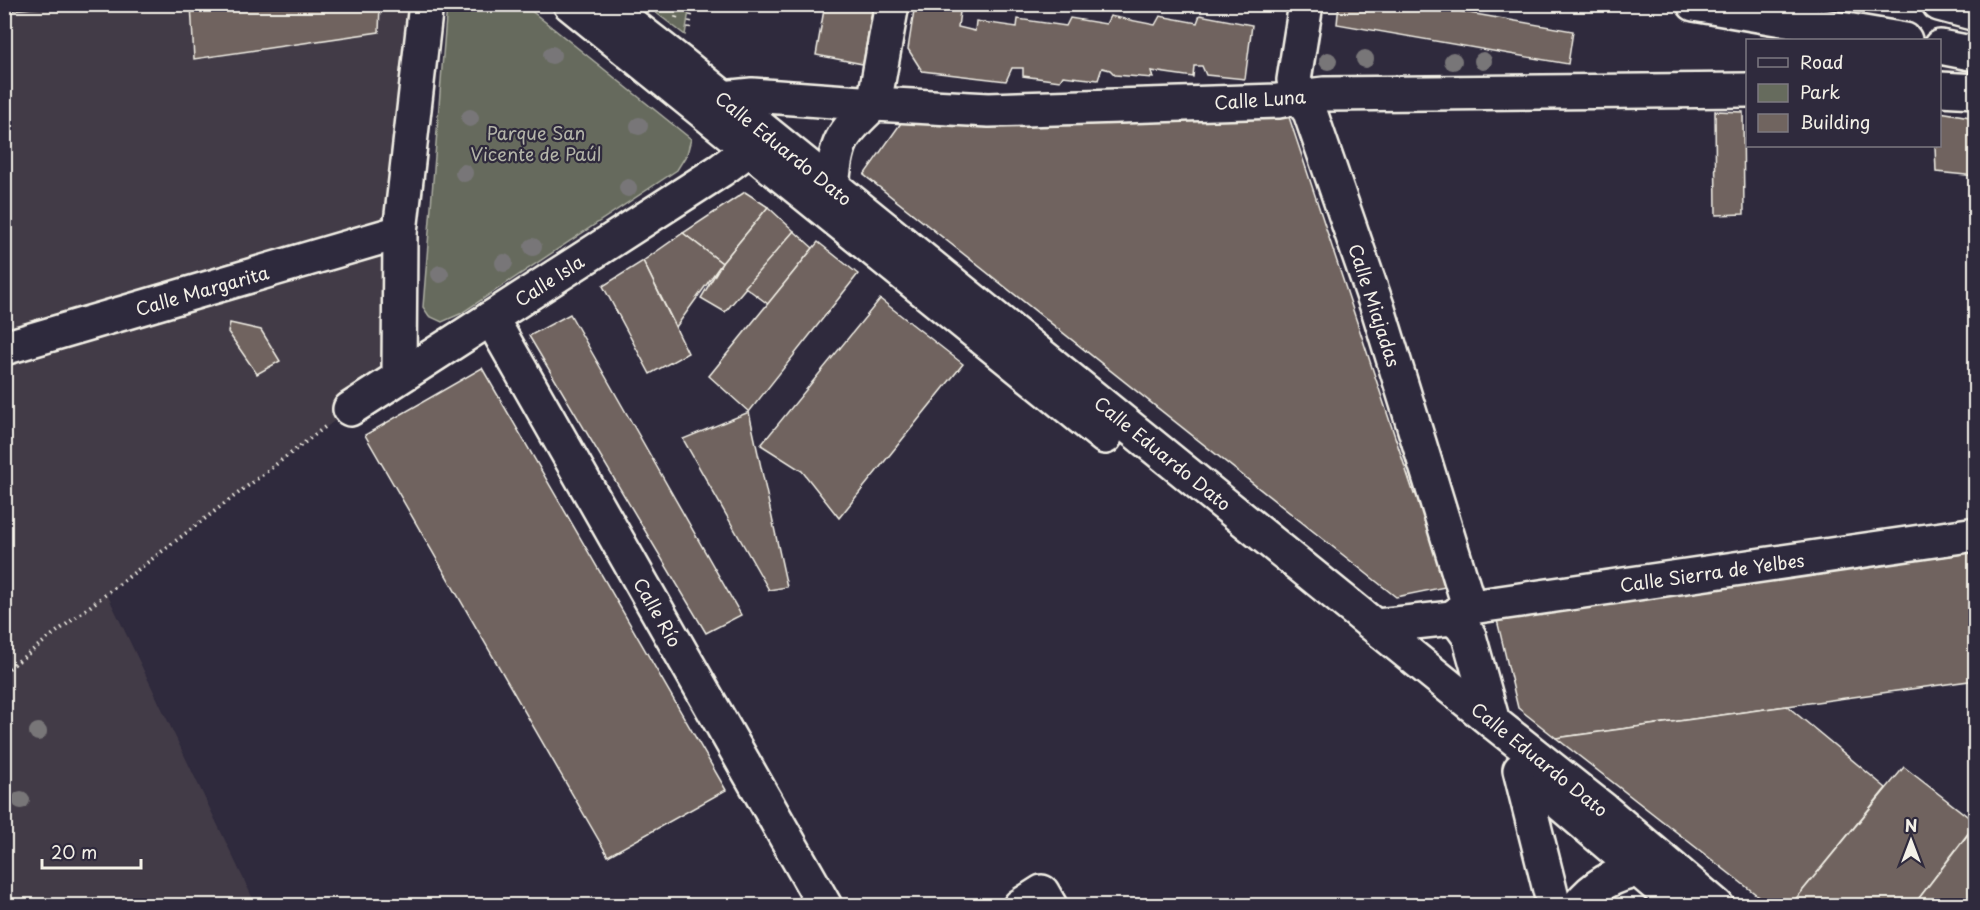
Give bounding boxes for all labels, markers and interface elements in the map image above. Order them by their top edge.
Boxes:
legend [1746,39,1941,147]
text: Road [1800,48,1844,75]
text: Park [1800,78,1840,105]
street label: Calle Luna [1213,82,1307,116]
street label: Calle Eduardo Dato [710,84,858,212]
text: Building [1800,108,1870,135]
park label: Parque San Vicente de Paúl [471,119,601,167]
street label: Calle Miajadas [1342,240,1408,370]
street label: Calle Isla [509,247,590,312]
street label: Calle Margarita [132,258,272,322]
street label: Calle Eduardo Dato [1089,389,1237,517]
street label: Calle Sierra de Yelbes [1618,546,1806,598]
street label: Calle Río [627,572,689,652]
street label: Calle Eduardo Dato [1466,695,1614,823]
north arrow [1881,811,1941,871]
text: N [1905,813,1917,837]
scale bar [42,832,141,870]
text: 20 m [51,838,97,865]

